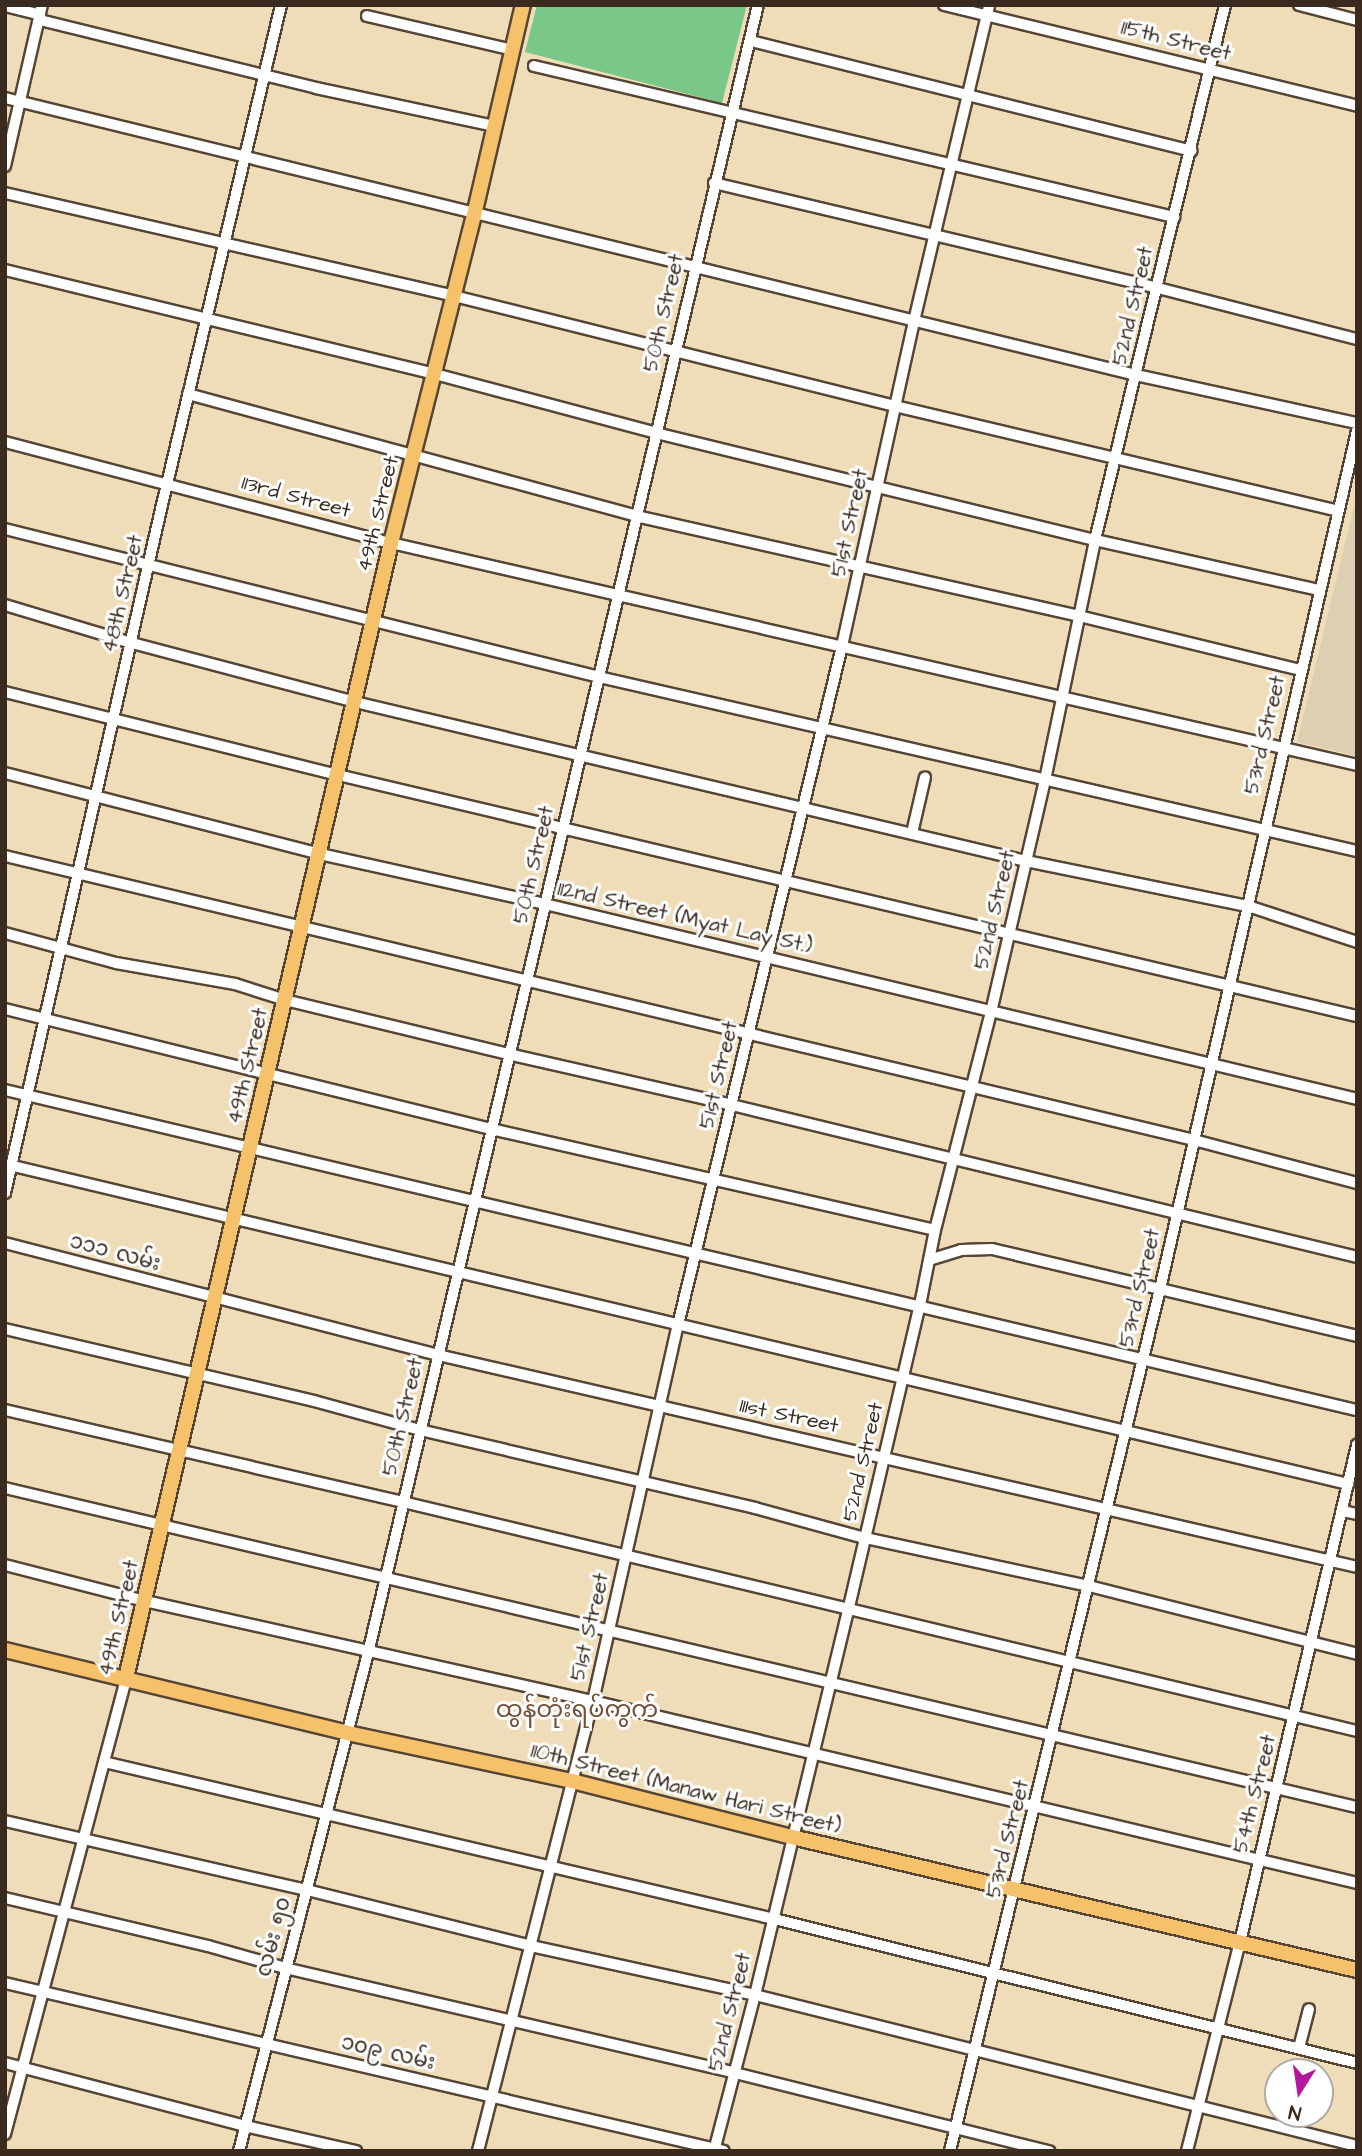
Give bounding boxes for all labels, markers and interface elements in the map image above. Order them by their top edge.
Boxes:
street label: 115th Street [1118,15,1234,67]
street label: 52nd Street [1107,244,1159,368]
street label: 50th Street [638,252,690,374]
street label: 49th Street [351,454,405,574]
street label: 51st Street [826,467,874,579]
street label: 113rd Street [239,470,353,524]
street label: 48th Street [97,533,149,655]
street label: 53rd Street [1239,673,1291,797]
street label: 50th Street [508,804,560,926]
street label: 52nd Street [969,848,1021,972]
street label: 112nd Street (Myat Lay St.) [555,876,815,960]
street label: 49th Street [222,1006,274,1126]
street label: 51st Street [694,1019,744,1131]
street label: 53rd Street [1114,1226,1166,1350]
street label: ၁၁၁ လမ်း [67,1229,163,1277]
street label: 50th Street [377,1356,429,1478]
street label: 111st Street [737,1393,841,1439]
street label: 52nd Street [837,1400,889,1524]
street label: 49th Street [93,1558,145,1678]
street label: 51st Street [565,1571,615,1683]
district label: ထွန်တုံးရပ်ကွက် [496,1697,658,1725]
street label: 54th Street [1228,1732,1282,1856]
street label: 110th Street (Manaw Hari Street) [528,1738,844,1840]
street label: 53rd Street [981,1777,1035,1901]
street label: လမ်း ၅၀ [251,1894,297,1980]
street label: 52nd Street [703,1950,757,2074]
street label: ၁၀၉ လမ်း [339,2030,437,2076]
north arrow [1264,2058,1334,2128]
text: N [1286,2098,1304,2127]

